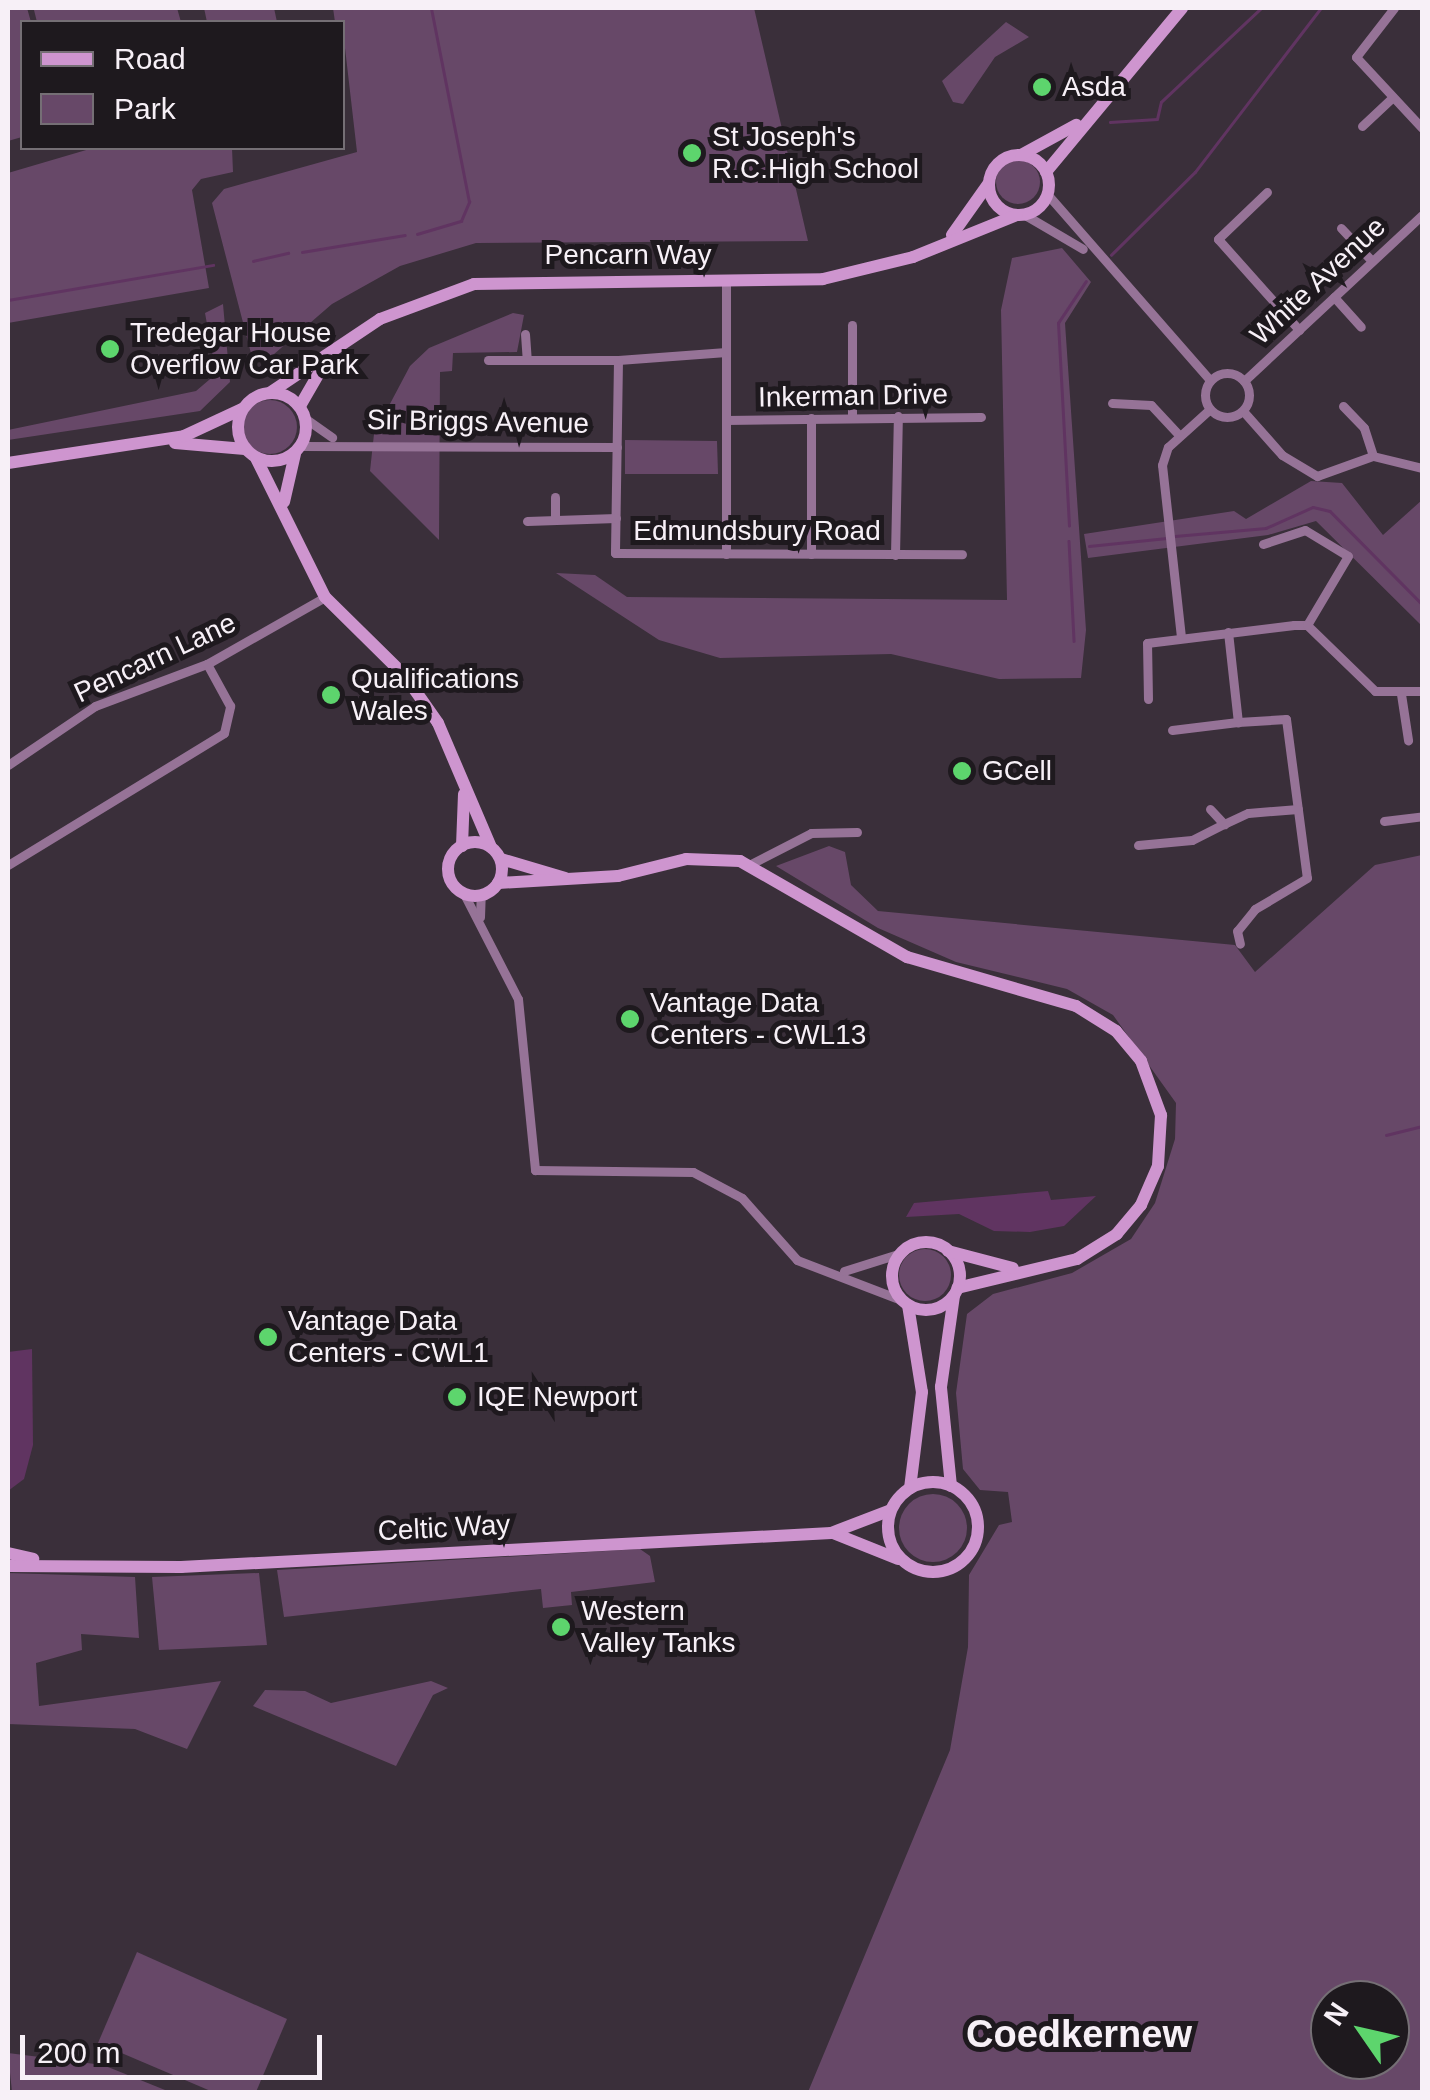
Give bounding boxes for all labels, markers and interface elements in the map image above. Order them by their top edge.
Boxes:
legend [20,20,345,150]
text: Road [114,42,186,75]
place label: Asda [1062,70,1126,104]
marker: Asda [1031,76,1053,98]
text: Park [114,92,176,125]
place label: St Joseph's R.C.High School [712,120,919,186]
marker: St Joseph's R.C.High School [681,142,703,164]
street label: White Avenue [1243,209,1393,353]
street label: Pencarn Way [544,238,712,272]
place label: Tredegar House Overflow Car Park [130,316,359,382]
marker: Tredegar House Overflow Car Park [99,338,121,360]
street label: Inkerman Drive [758,378,948,414]
street label: Sir Briggs Avenue [366,403,590,441]
street label: Edmundsbury Road [633,514,881,548]
street label: Pencarn Lane [69,606,241,710]
place label: Qualifications Wales [351,662,519,728]
marker: Qualifications Wales [320,684,342,706]
place label: GCell [982,754,1052,788]
marker: GCell [951,760,973,782]
place label: Vantage Data Centers - CWL13 [650,986,866,1052]
marker: Vantage Data Centers - CWL13 [619,1008,641,1030]
place label: Vantage Data Centers - CWL1 [288,1304,489,1370]
marker: Vantage Data Centers - CWL1 [257,1326,279,1348]
place label: IQE Newport [477,1380,637,1414]
marker: IQE Newport [446,1386,468,1408]
street label: Celtic Way [377,1508,511,1548]
place label: Western Valley Tanks [581,1594,736,1660]
marker: Western Valley Tanks [550,1616,572,1638]
north arrow [1310,1980,1410,2080]
text: N [1318,1997,1355,2031]
district label: Coedkernew [966,2012,1192,2058]
scale bar [25,2015,328,2077]
text: 200 m [37,2036,120,2069]

